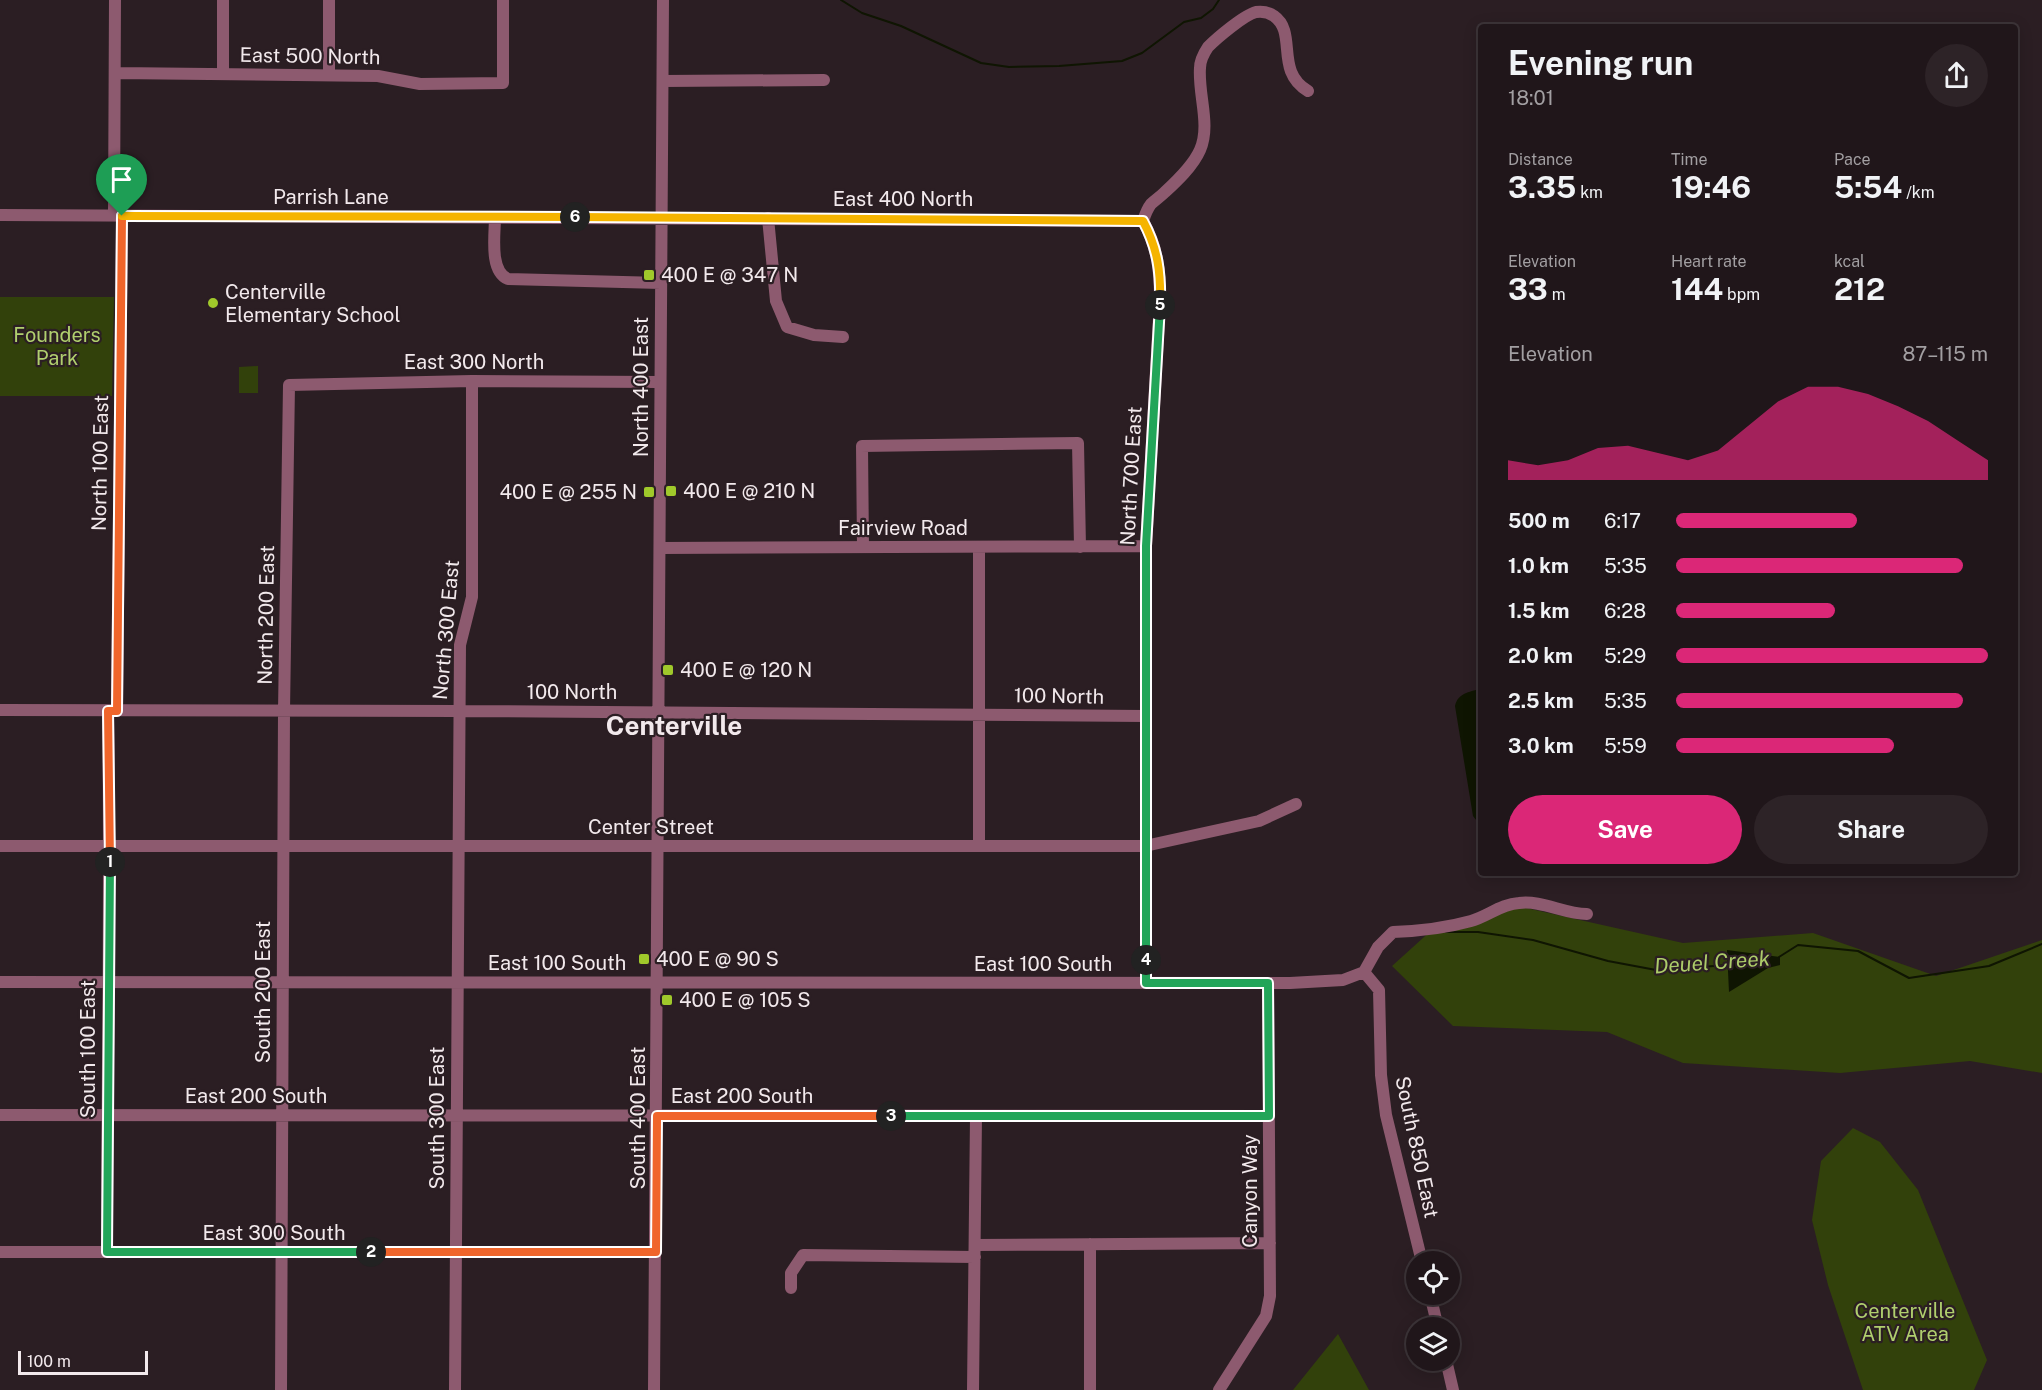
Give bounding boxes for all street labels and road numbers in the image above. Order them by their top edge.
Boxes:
street label: East 500 North [239,43,381,69]
street label: Parrish Lane [273,185,389,209]
street label: East 400 North [833,187,973,211]
street label: North 400 East [629,317,653,457]
street label: East 300 North [404,350,544,374]
street label: North 100 East [87,395,113,531]
street label: North 700 East [1115,406,1147,546]
street label: Fairview Road [838,516,968,540]
street label: North 200 East [253,545,279,685]
street label: North 300 East [428,559,464,701]
street label: 100 North [527,680,617,704]
street label: 100 North [1014,683,1104,709]
street label: Center Street [588,815,714,839]
street label: South 200 East [251,921,275,1063]
street label: East 100 South [488,951,626,975]
street label: East 100 South [974,952,1112,976]
street label: South 100 East [76,980,100,1118]
street label: South 300 East [425,1046,449,1190]
street label: South 400 East [626,1046,650,1190]
street label: South 850 East [1390,1074,1444,1220]
street label: East 200 South [185,1084,327,1108]
street label: East 200 South [671,1084,813,1108]
street label: Canyon Way [1238,1134,1262,1248]
street label: East 300 South [202,1221,346,1245]

